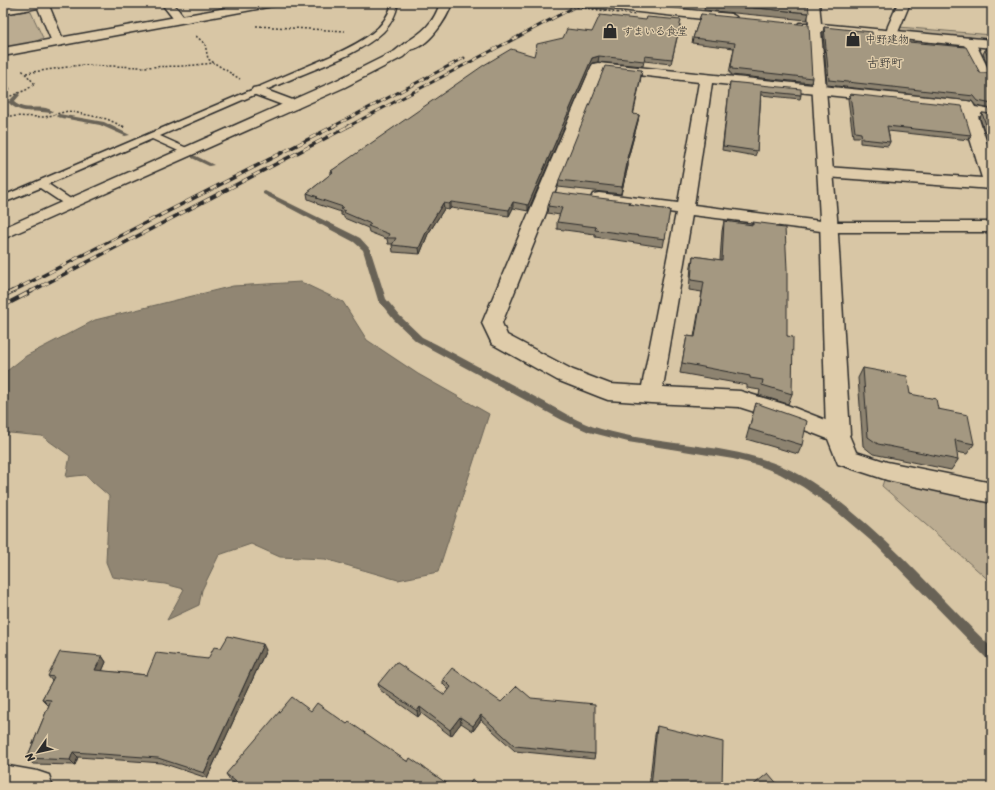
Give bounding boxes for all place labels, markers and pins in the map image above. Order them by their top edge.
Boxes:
shop icon: すまいる食堂 [601,22,619,40]
place label: すまいる食堂 [622,22,688,41]
shop icon: 中野建物 [844,30,862,48]
place label: 中野建物 [865,30,909,49]

